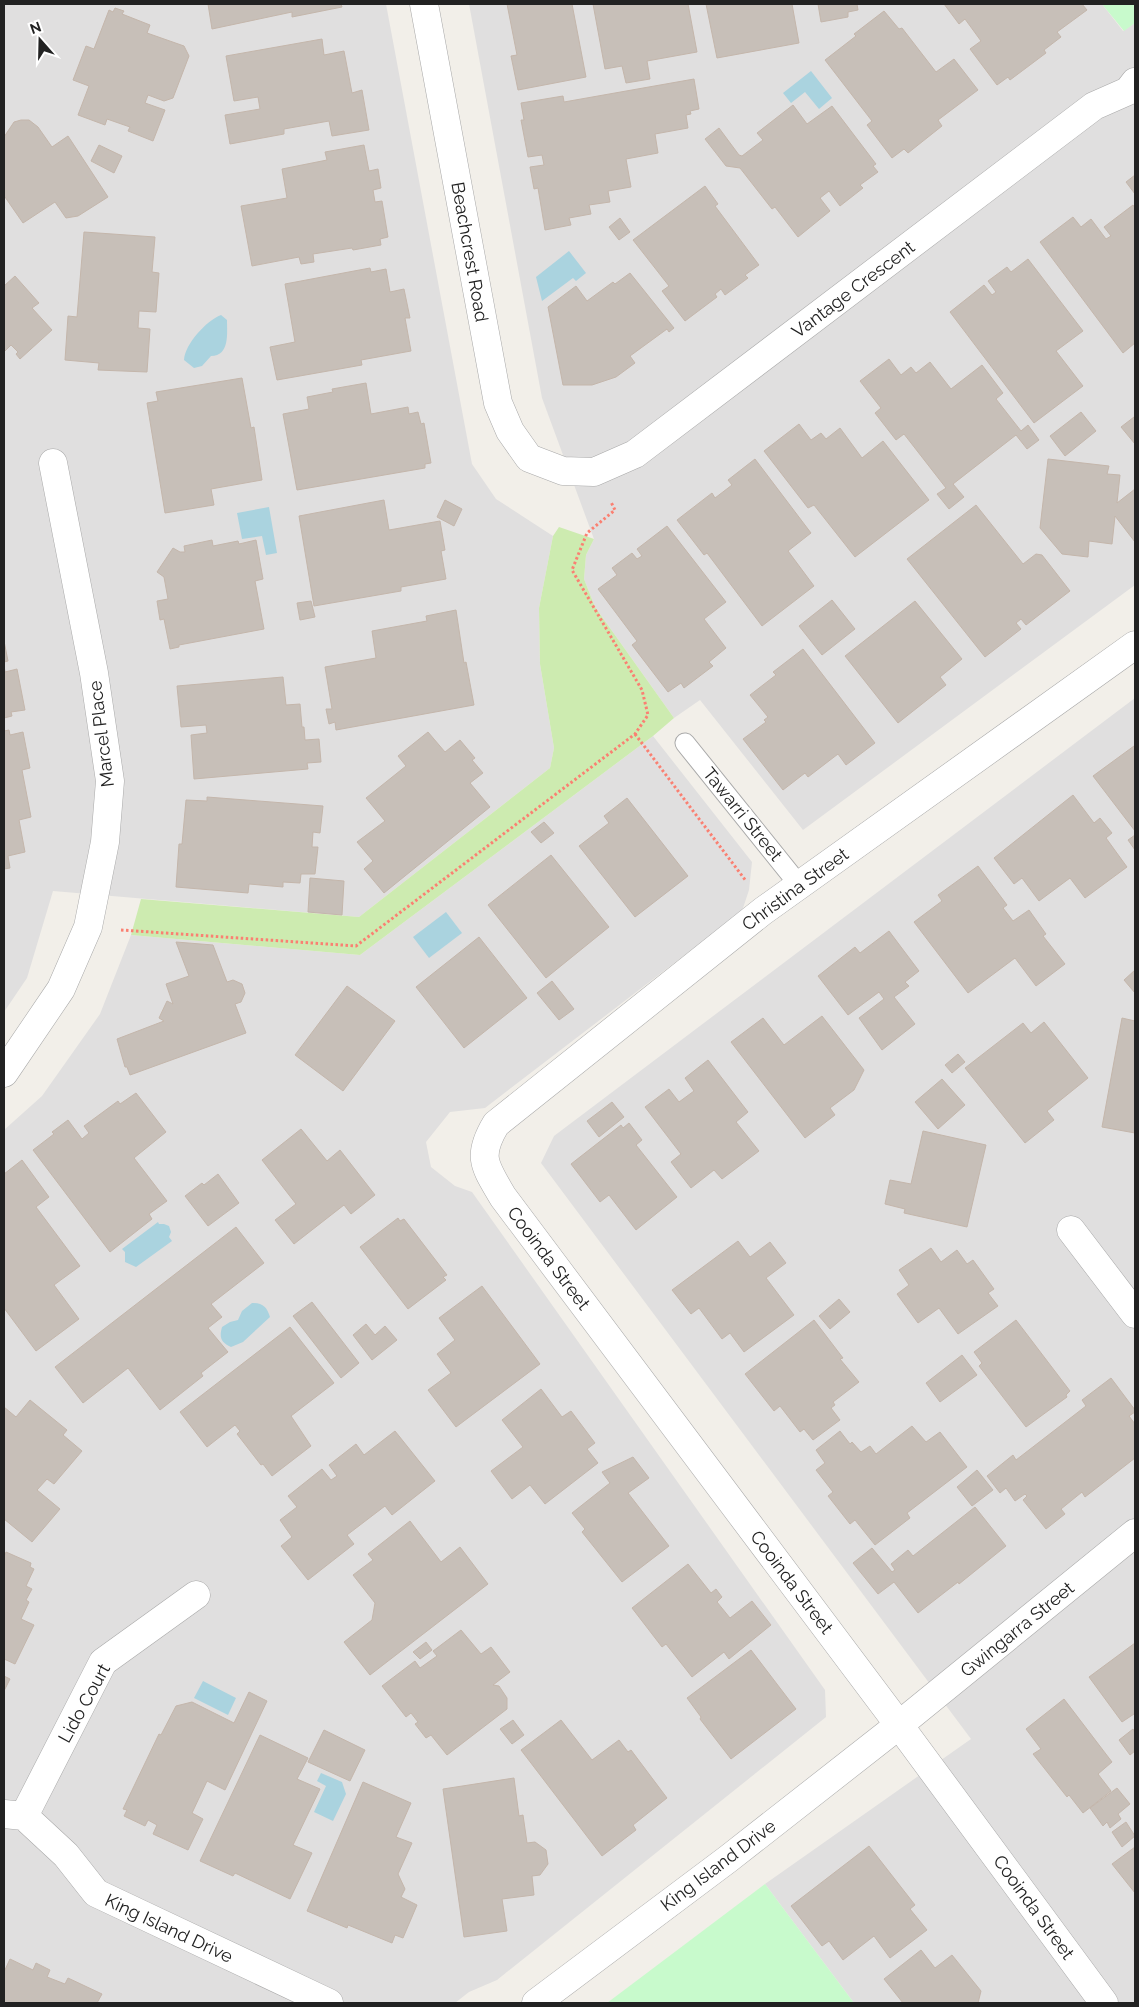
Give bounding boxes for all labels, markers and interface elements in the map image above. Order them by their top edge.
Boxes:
north arrow [15,15,65,65]
text: N [28,18,43,37]
street label: Beachcrest Road [447,180,493,324]
street label: Vantage Crescent [788,236,918,342]
street label: Marcel Place [84,679,118,788]
street label: Tawarri Street [699,763,787,865]
street label: Christina Street [738,843,852,935]
street label: Cooinda Street [503,1202,595,1314]
street label: Cooinda Street [746,1526,838,1638]
street label: Gwingarra Street [956,1577,1078,1681]
street label: Lido Court [54,1660,114,1746]
street label: King Island Drive [656,1815,780,1915]
street label: Cooinda Street [989,1851,1079,1963]
street label: King Island Drive [102,1889,237,1967]

